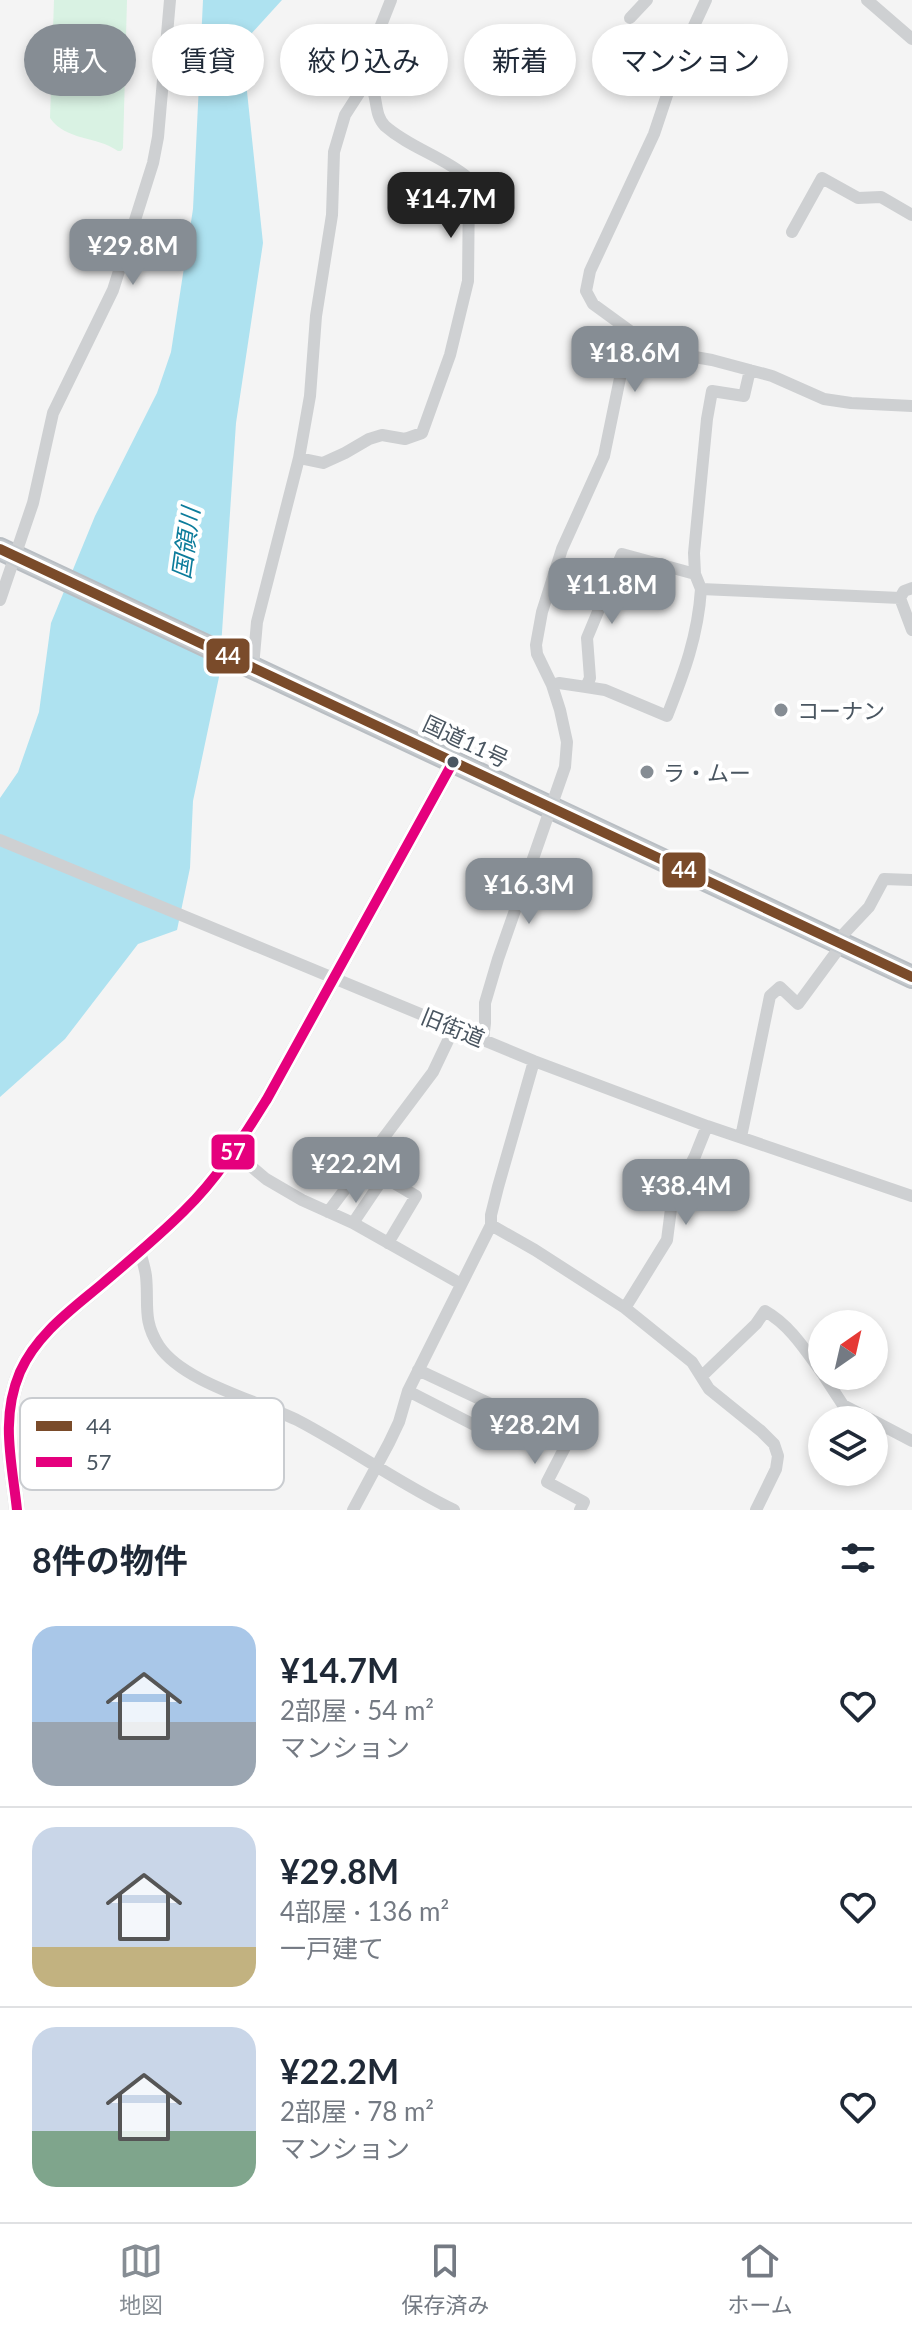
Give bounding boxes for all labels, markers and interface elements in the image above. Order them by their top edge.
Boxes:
chip: 購入 [24,24,136,96]
chip: 賃貸 [152,24,264,96]
chip: 絞り込み [280,24,448,96]
chip: 新着 [464,24,576,96]
chip: マンション [592,24,788,96]
pin: ¥14.7M [386,172,516,240]
text: ¥14.7M [405,182,497,214]
pin: ¥29.8M [68,219,198,287]
text: ¥29.8M [87,229,179,261]
pin: ¥18.6M [570,326,700,394]
text: ¥18.6M [589,336,681,368]
water label: 国領川 [166,502,205,581]
pin: ¥11.8M [547,558,677,626]
text: ¥11.8M [566,568,658,600]
line badge: 44 [205,637,251,675]
text: 44 [215,642,241,669]
place label: コーナン [797,697,885,724]
marker: コーナン [772,701,790,719]
street label: 国道11号 [419,709,513,773]
unlabelled marker [445,754,461,770]
place label: ラ・ムー [663,759,751,786]
marker: ラ・ムー [638,763,656,781]
line badge: 44 [661,851,707,889]
text: 44 [671,856,697,883]
pin: ¥16.3M [464,858,594,926]
text: ¥16.3M [483,868,575,900]
street label: 旧街道 [417,1002,489,1052]
line badge: 57 [210,1133,256,1171]
pin: ¥22.2M [291,1137,421,1205]
text: 57 [220,1138,246,1165]
text: ¥22.2M [310,1147,402,1179]
pin: ¥38.4M [621,1159,751,1227]
text: ¥38.4M [640,1169,732,1201]
north arrow [808,1310,888,1390]
map controls [808,1310,888,1486]
legend [20,1398,284,1490]
pin: ¥28.2M [470,1398,600,1466]
button: layers [808,1406,888,1486]
text: ¥28.2M [489,1408,581,1440]
text: 44 [86,1412,112,1439]
text: 57 [86,1448,112,1475]
icon: filters [836,1536,880,1580]
text: 8件の物件 [32,1539,188,1580]
text: ¥14.7M [280,1649,399,1690]
icon: home [96,1658,192,1754]
icon: heart [836,1684,880,1728]
text: 2部屋 · 54 m² [280,1694,434,1726]
text: マンション [280,1731,410,1763]
text: ¥29.8M [280,1850,399,1891]
icon: home [96,1859,192,1955]
icon: heart [836,1885,880,1929]
text: 4部屋 · 136 m² [280,1895,449,1927]
text: 一戸建て [280,1932,384,1964]
text: ¥22.2M [280,2050,399,2091]
icon: home [96,2059,192,2155]
icon: heart [836,2085,880,2129]
text: 2部屋 · 78 m² [280,2095,434,2127]
text: マンション [280,2132,410,2164]
tab: 地図 [119,2239,163,2319]
tab: 保存済み [401,2239,489,2319]
tab: ホーム [728,2239,793,2319]

